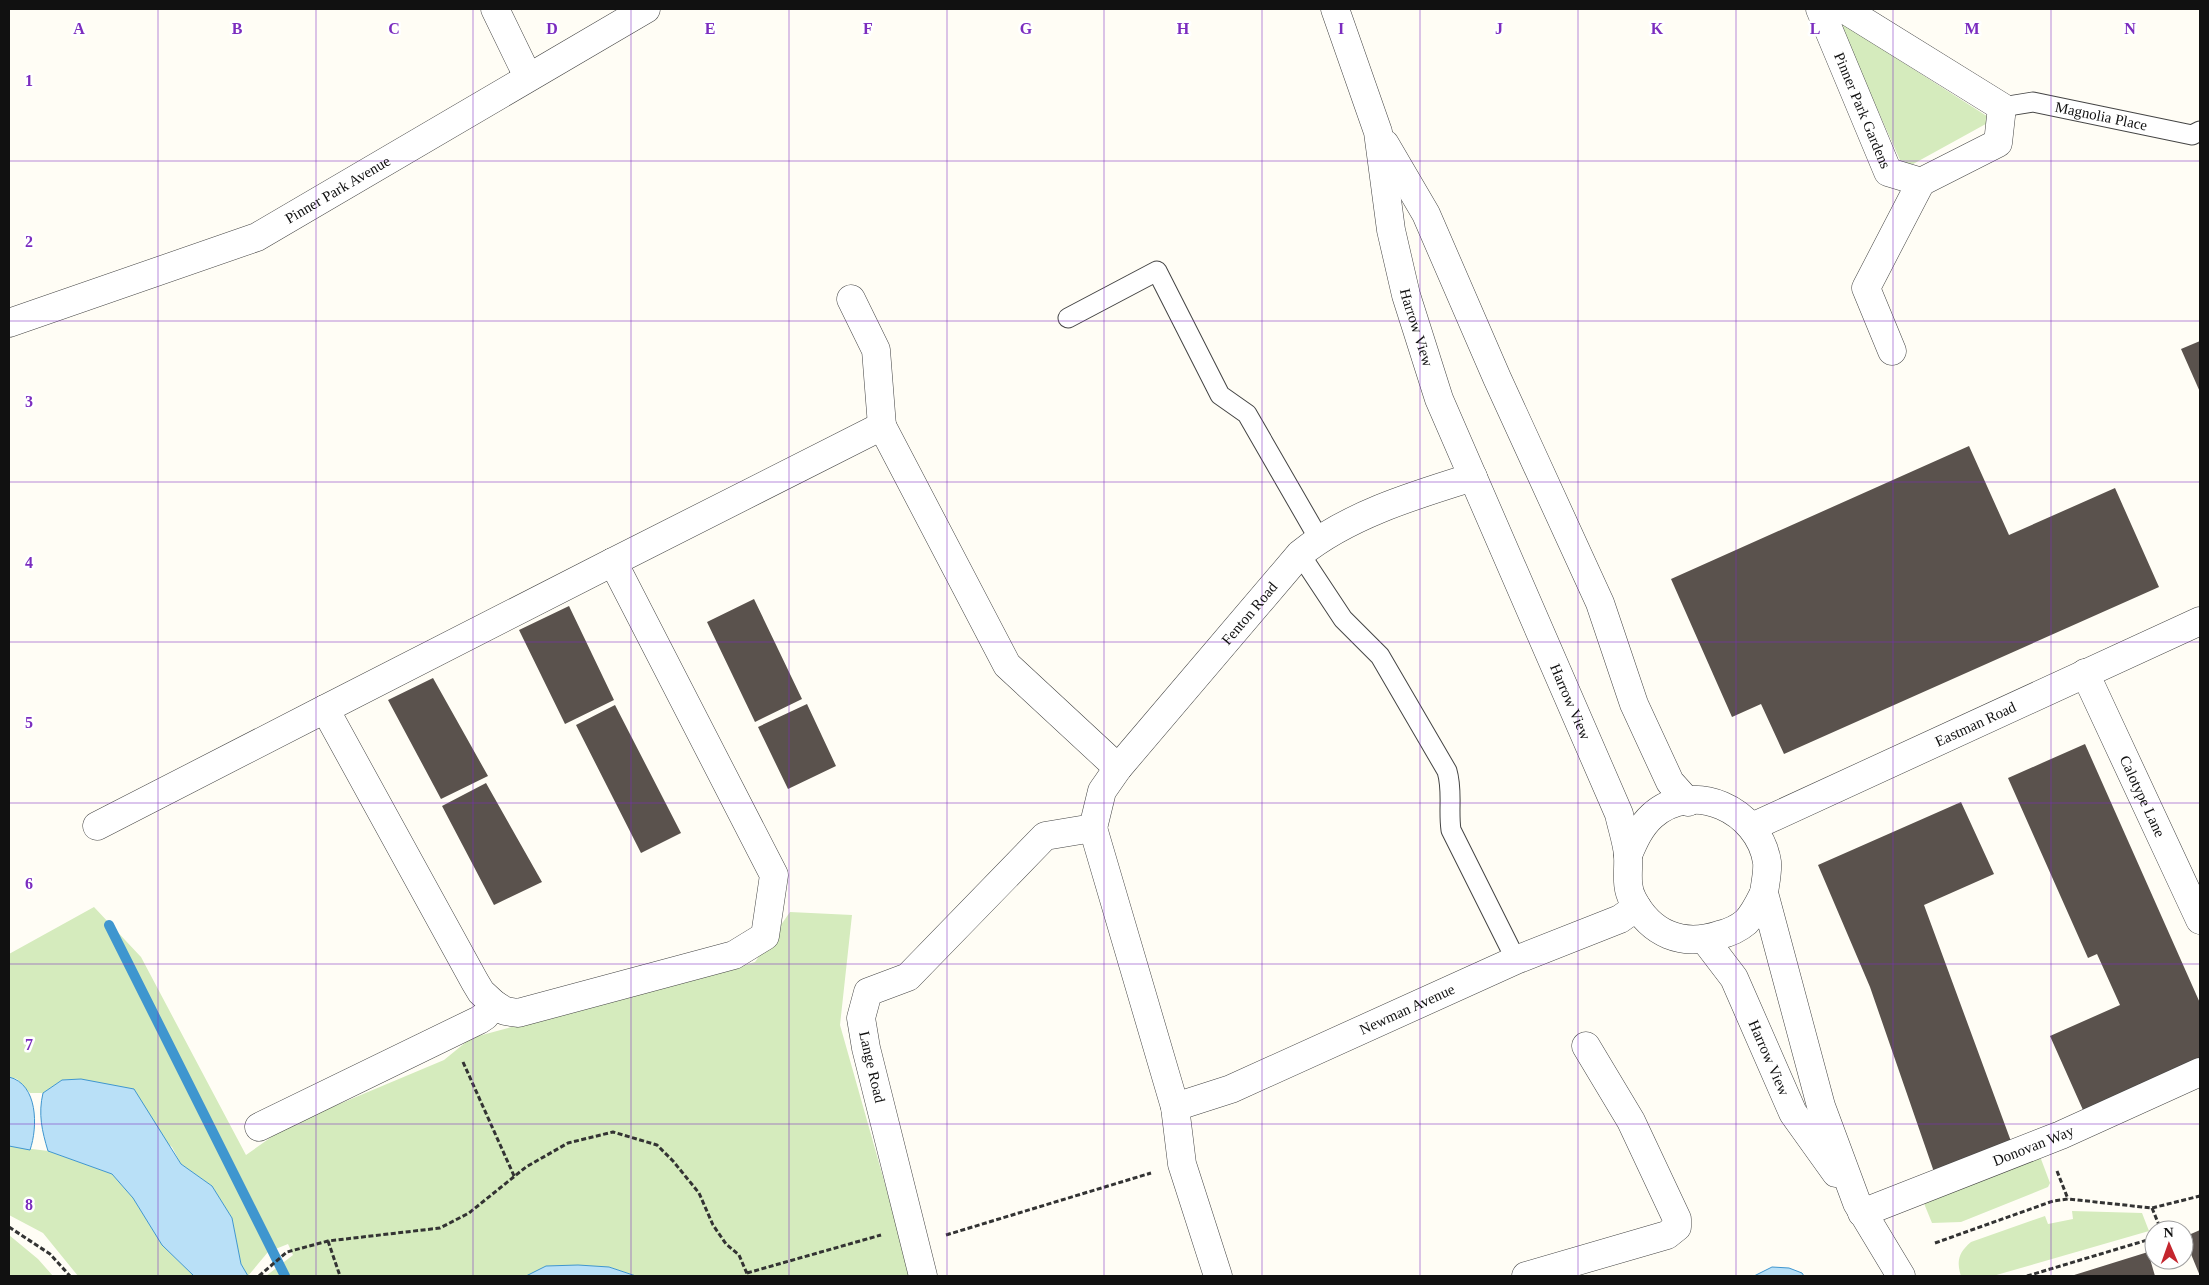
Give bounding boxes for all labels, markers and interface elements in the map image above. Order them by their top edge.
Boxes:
text: A [73,20,85,37]
text: B [232,20,243,37]
text: C [388,20,400,37]
text: D [546,20,558,37]
text: E [705,20,715,37]
text: F [863,20,873,37]
text: G [1020,20,1033,37]
text: H [1177,20,1190,37]
text: I [1338,20,1344,37]
text: J [1495,20,1503,37]
text: K [1651,20,1664,37]
text: L [1810,20,1820,37]
text: M [1964,20,1980,37]
text: N [2124,20,2136,37]
street label: Pinner Park Gardens [1831,50,1894,171]
text: 1 [25,72,33,89]
street label: Magnolia Place [2054,99,2149,134]
street label: Pinner Park Avenue [282,153,393,227]
text: 2 [25,233,33,250]
street label: Harrow View [1397,287,1436,369]
text: 3 [25,393,33,410]
text: 4 [25,554,33,571]
street label: Fenton Road [1218,578,1281,648]
street label: Harrow View [1547,661,1594,742]
street label: Eastman Road [1933,699,2019,750]
text: 5 [25,714,33,731]
street label: Calotype Lane [2117,753,2168,840]
text: 6 [25,875,33,892]
street label: Newman Avenue [1357,981,1457,1038]
street label: Harrow View [1745,1018,1793,1098]
street label: Lange Road [856,1030,888,1105]
text: 7 [25,1036,33,1053]
street label: Donovan Way [1991,1122,2077,1169]
text: 8 [25,1196,33,1213]
north arrow [2144,1220,2194,1270]
text: N [2163,1225,2174,1240]

